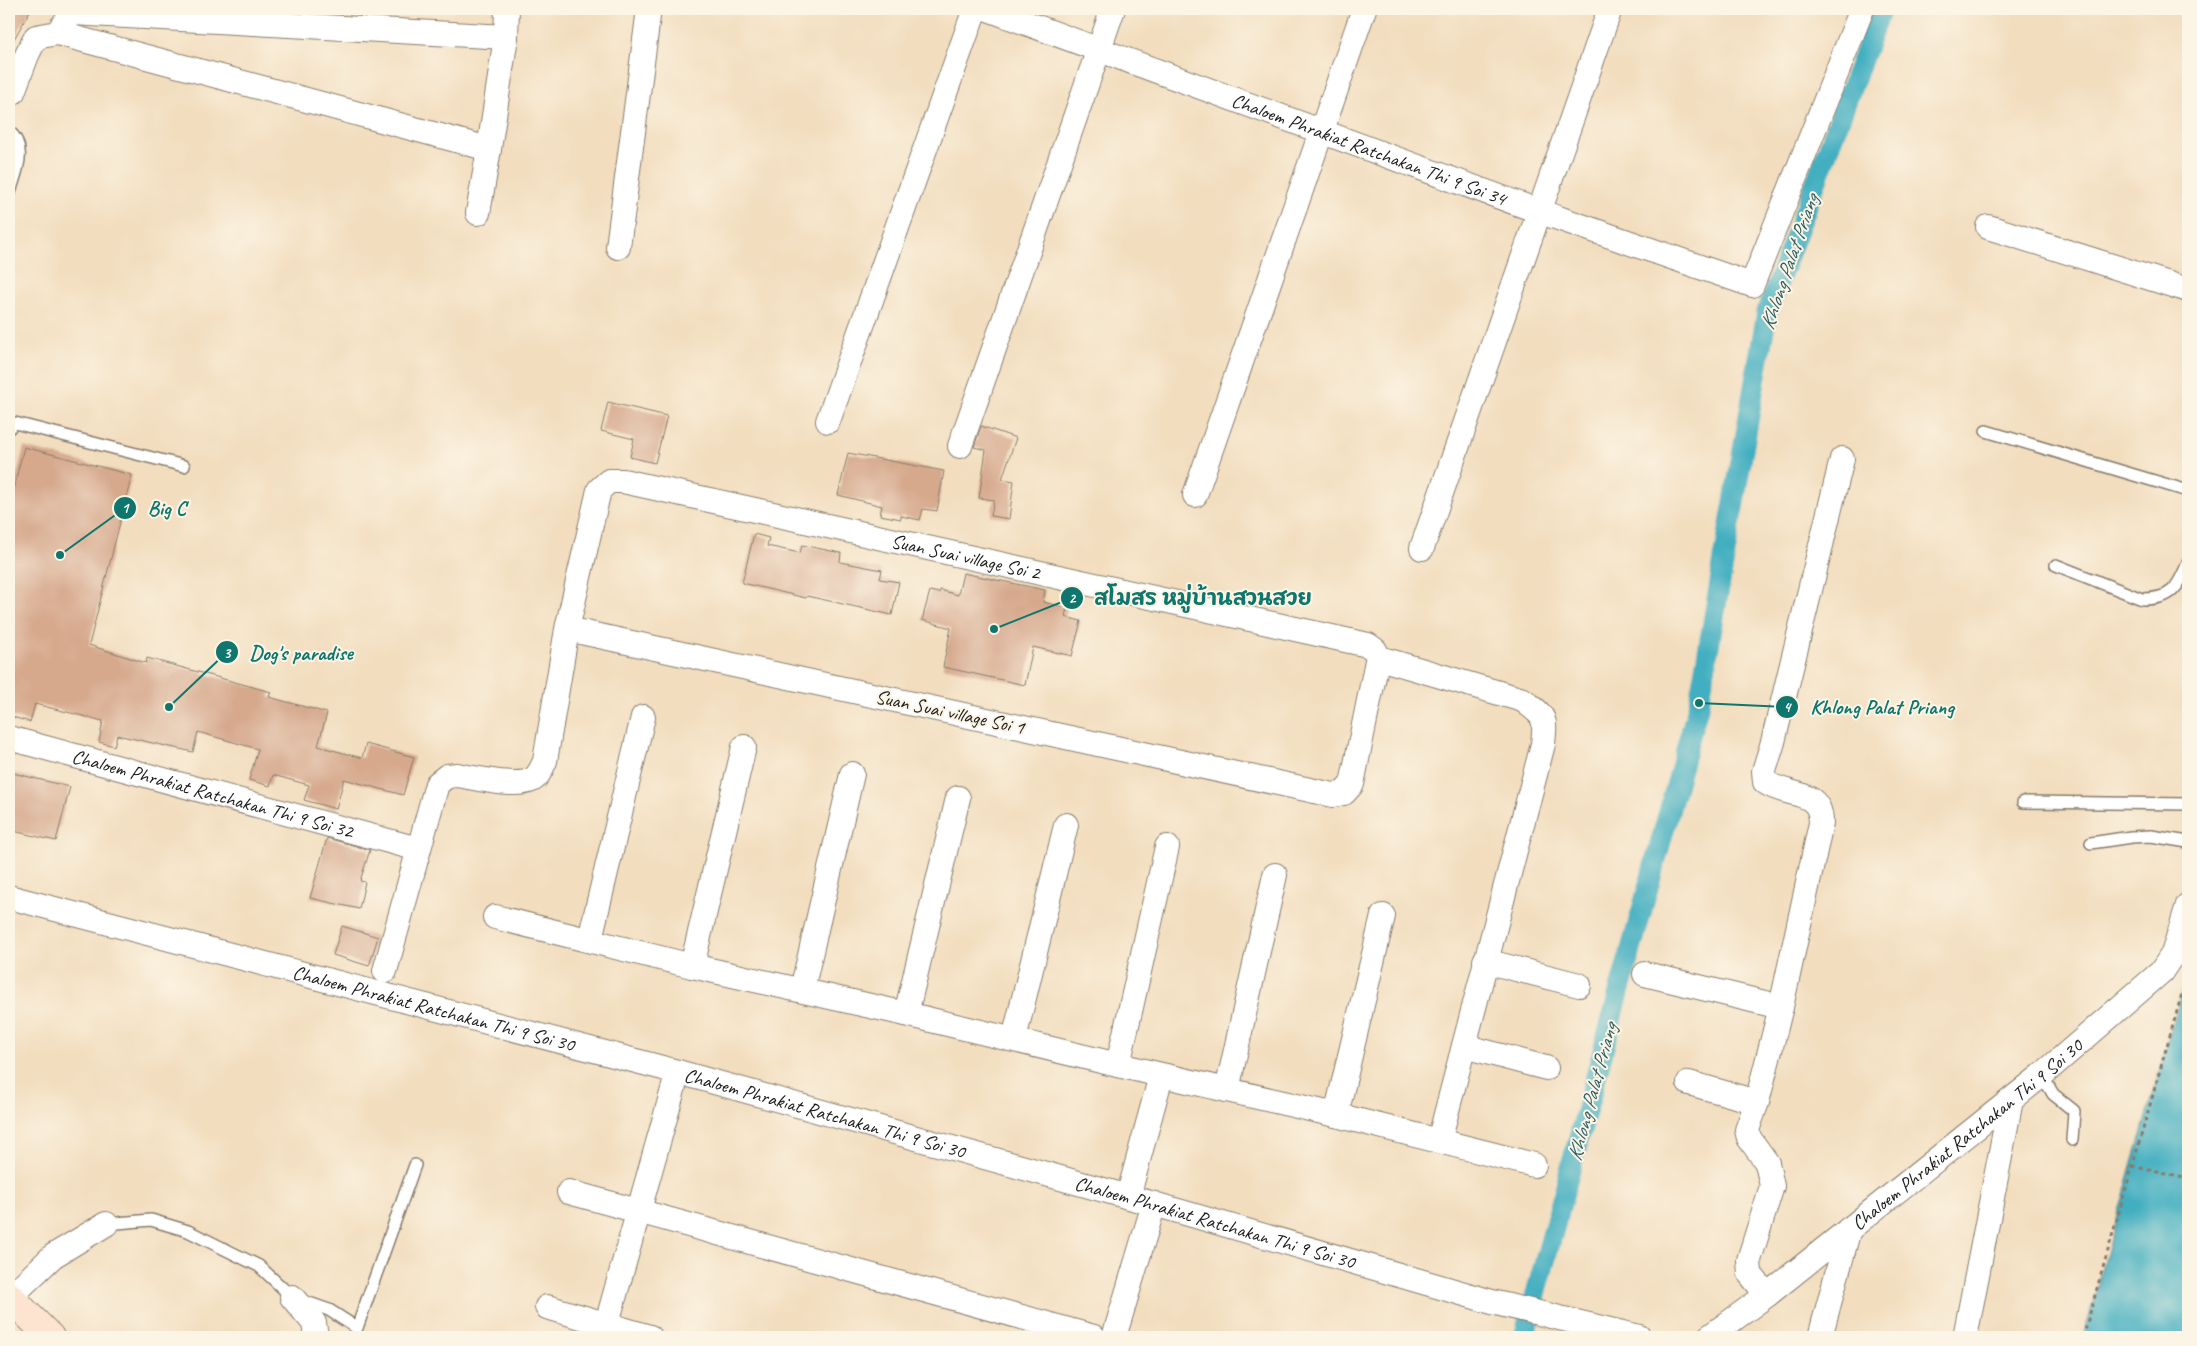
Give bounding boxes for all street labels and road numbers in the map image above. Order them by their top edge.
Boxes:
street label: Chaloem Phrakiat Ratchakan Thi 9 Soi 34 [1228,87,1512,211]
street label: Suan Suai village Soi 2 [889,528,1044,585]
street label: Suan Suai village Soi 1 [873,684,1028,740]
street label: Chaloem Phrakiat Ratchakan Thi 9 Soi 32 [69,743,358,844]
street label: Chaloem Phrakiat Ratchakan Thi 9 Soi 30 [290,959,579,1057]
street label: Chaloem Phrakiat Ratchakan Thi 9 Soi 30 [1846,1032,2089,1235]
street label: Chaloem Phrakiat Ratchakan Thi 9 Soi 30 [682,1062,970,1164]
street label: Chaloem Phrakiat Ratchakan Thi 9 Soi 30 [1072,1170,1360,1275]

